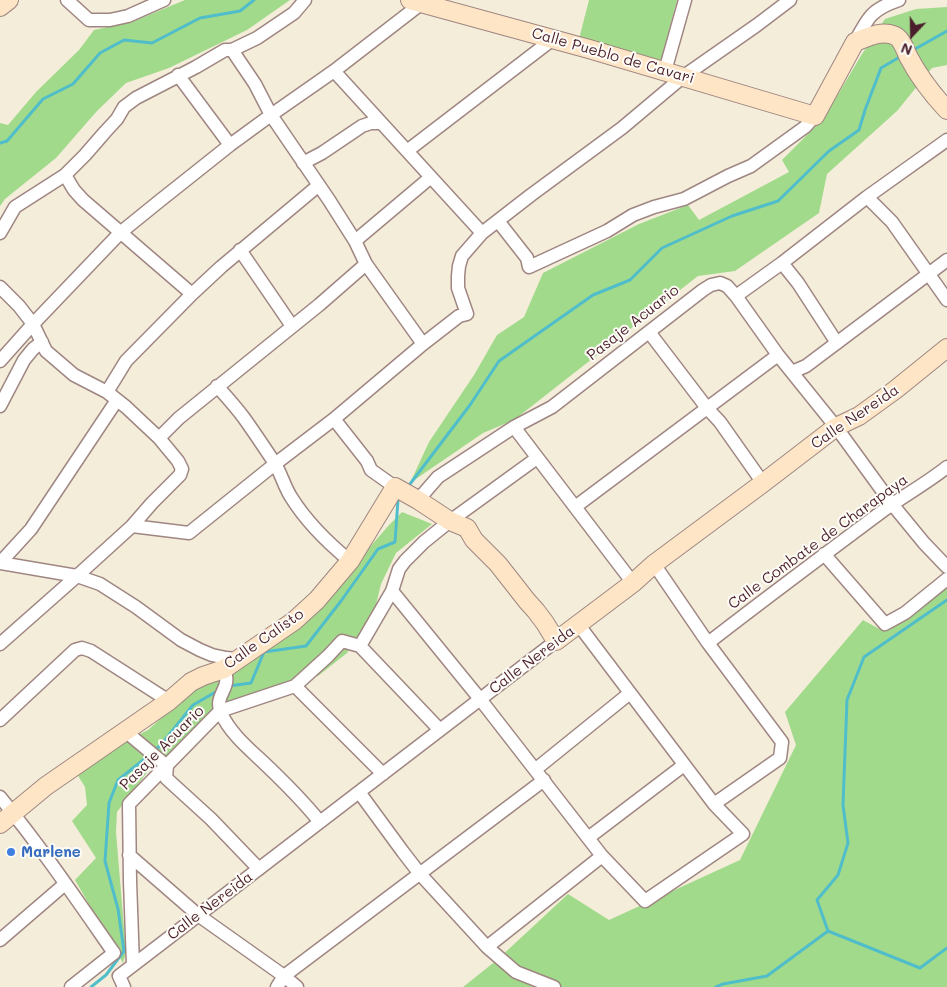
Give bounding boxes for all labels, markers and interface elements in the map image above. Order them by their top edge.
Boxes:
north arrow [887,10,937,60]
street label: Calle Pueblo de Cavari [530,24,696,88]
text: N [898,39,915,60]
street label: Pasaje Acuario [583,281,683,365]
street label: Calle Nereida [808,381,902,453]
street label: Calle Combate de Charapaya [725,471,911,613]
street label: Calle Calisto [221,605,307,673]
street label: Calle Nereida [486,622,578,698]
street label: Pasaje Acuario [116,702,208,794]
place label: Marlene [21,843,81,861]
marker: Marlene [5,846,17,858]
street label: Calle Nereida [164,868,256,944]

